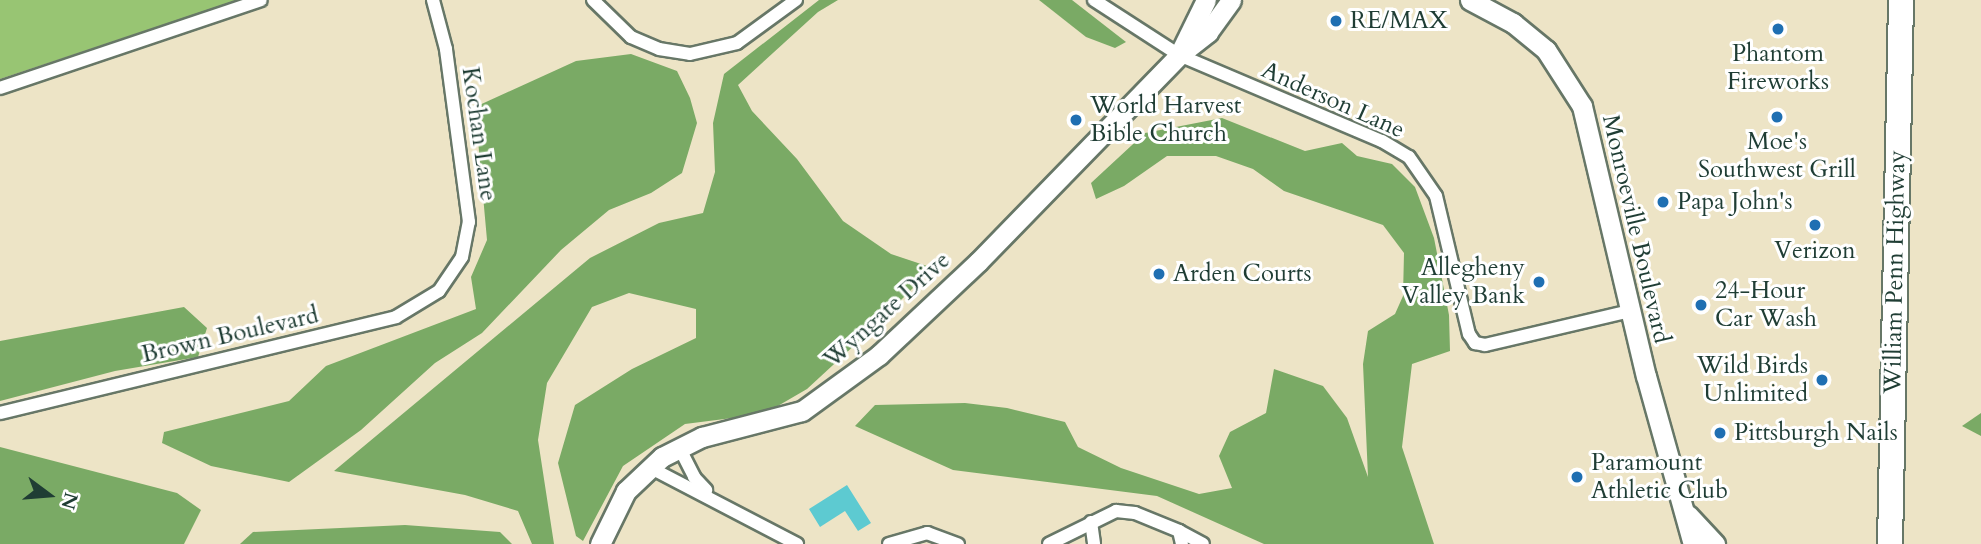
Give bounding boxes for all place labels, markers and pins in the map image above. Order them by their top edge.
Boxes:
place label: RE/MAX [1350,7,1448,35]
marker: RE/MAX [1328,13,1344,29]
marker: Phantom Fireworks [1770,21,1786,37]
place label: Phantom Fireworks [1727,40,1829,96]
place label: World Harvest Bible Church [1090,92,1241,148]
marker: Moe's Southwest Grill [1769,109,1785,125]
marker: World Harvest Bible Church [1068,112,1084,128]
place label: Moe's Southwest Grill [1698,128,1856,184]
place label: Papa John's [1677,188,1793,216]
marker: Papa John's [1655,194,1671,210]
marker: Verizon [1807,217,1823,233]
place label: Verizon [1774,237,1856,265]
place label: Allegheny Valley Bank [1402,254,1525,310]
place label: Arden Courts [1173,260,1311,288]
marker: Arden Courts [1151,266,1167,282]
marker: Allegheny Valley Bank [1531,274,1547,290]
place label: 24-Hour Car Wash [1715,277,1817,333]
marker: 24-Hour Car Wash [1693,297,1709,313]
place label: Wild Birds Unlimited [1697,352,1808,408]
marker: Wild Birds Unlimited [1814,372,1830,388]
place label: Pittsburgh Nails [1734,419,1898,447]
marker: Pittsburgh Nails [1712,425,1728,441]
place label: Paramount Athletic Club [1591,449,1728,505]
marker: Paramount Athletic Club [1569,469,1585,485]

